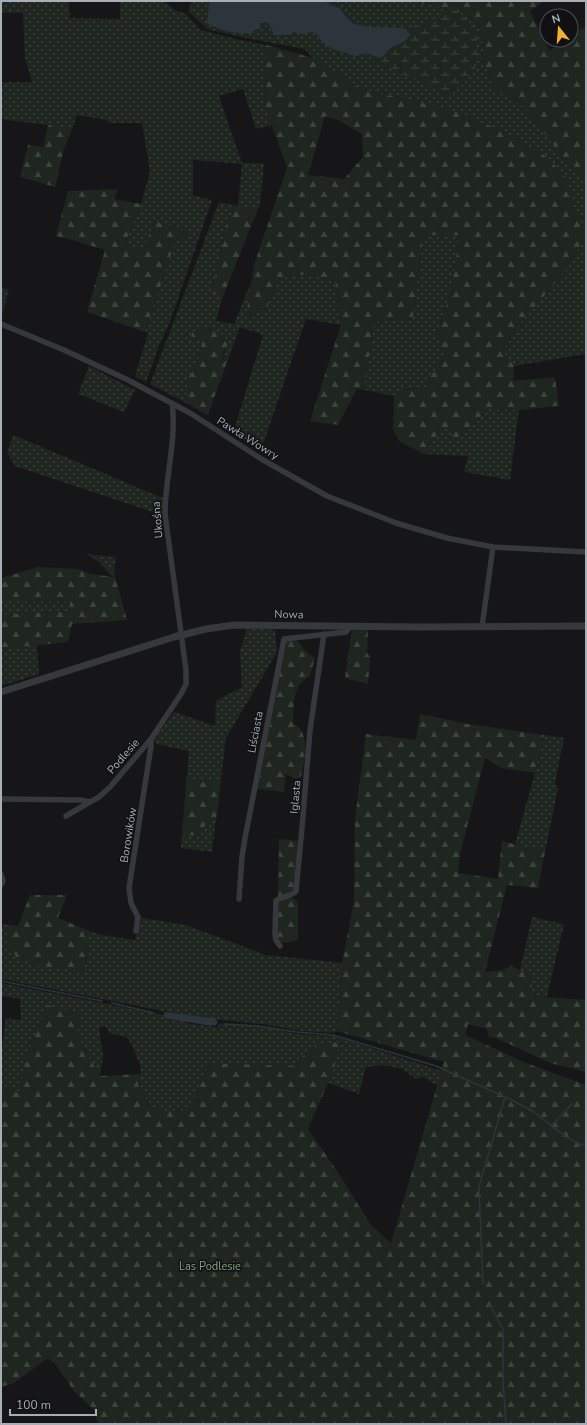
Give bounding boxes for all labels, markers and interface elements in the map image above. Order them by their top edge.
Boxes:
north arrow [539,8,579,48]
text: N [550,11,562,27]
street label: Pawła Wowry [214,413,282,464]
street label: Ukośna [148,501,167,539]
street label: Nowa [274,607,304,622]
street label: Liściasta [244,710,267,754]
street label: Podlesie [104,735,143,777]
street label: Iglasta [287,780,304,814]
street label: Borowików [117,806,140,864]
park label: Las Podlesie [179,1259,241,1274]
scale bar [10,1391,96,1417]
text: 100 m [16,1397,51,1413]

